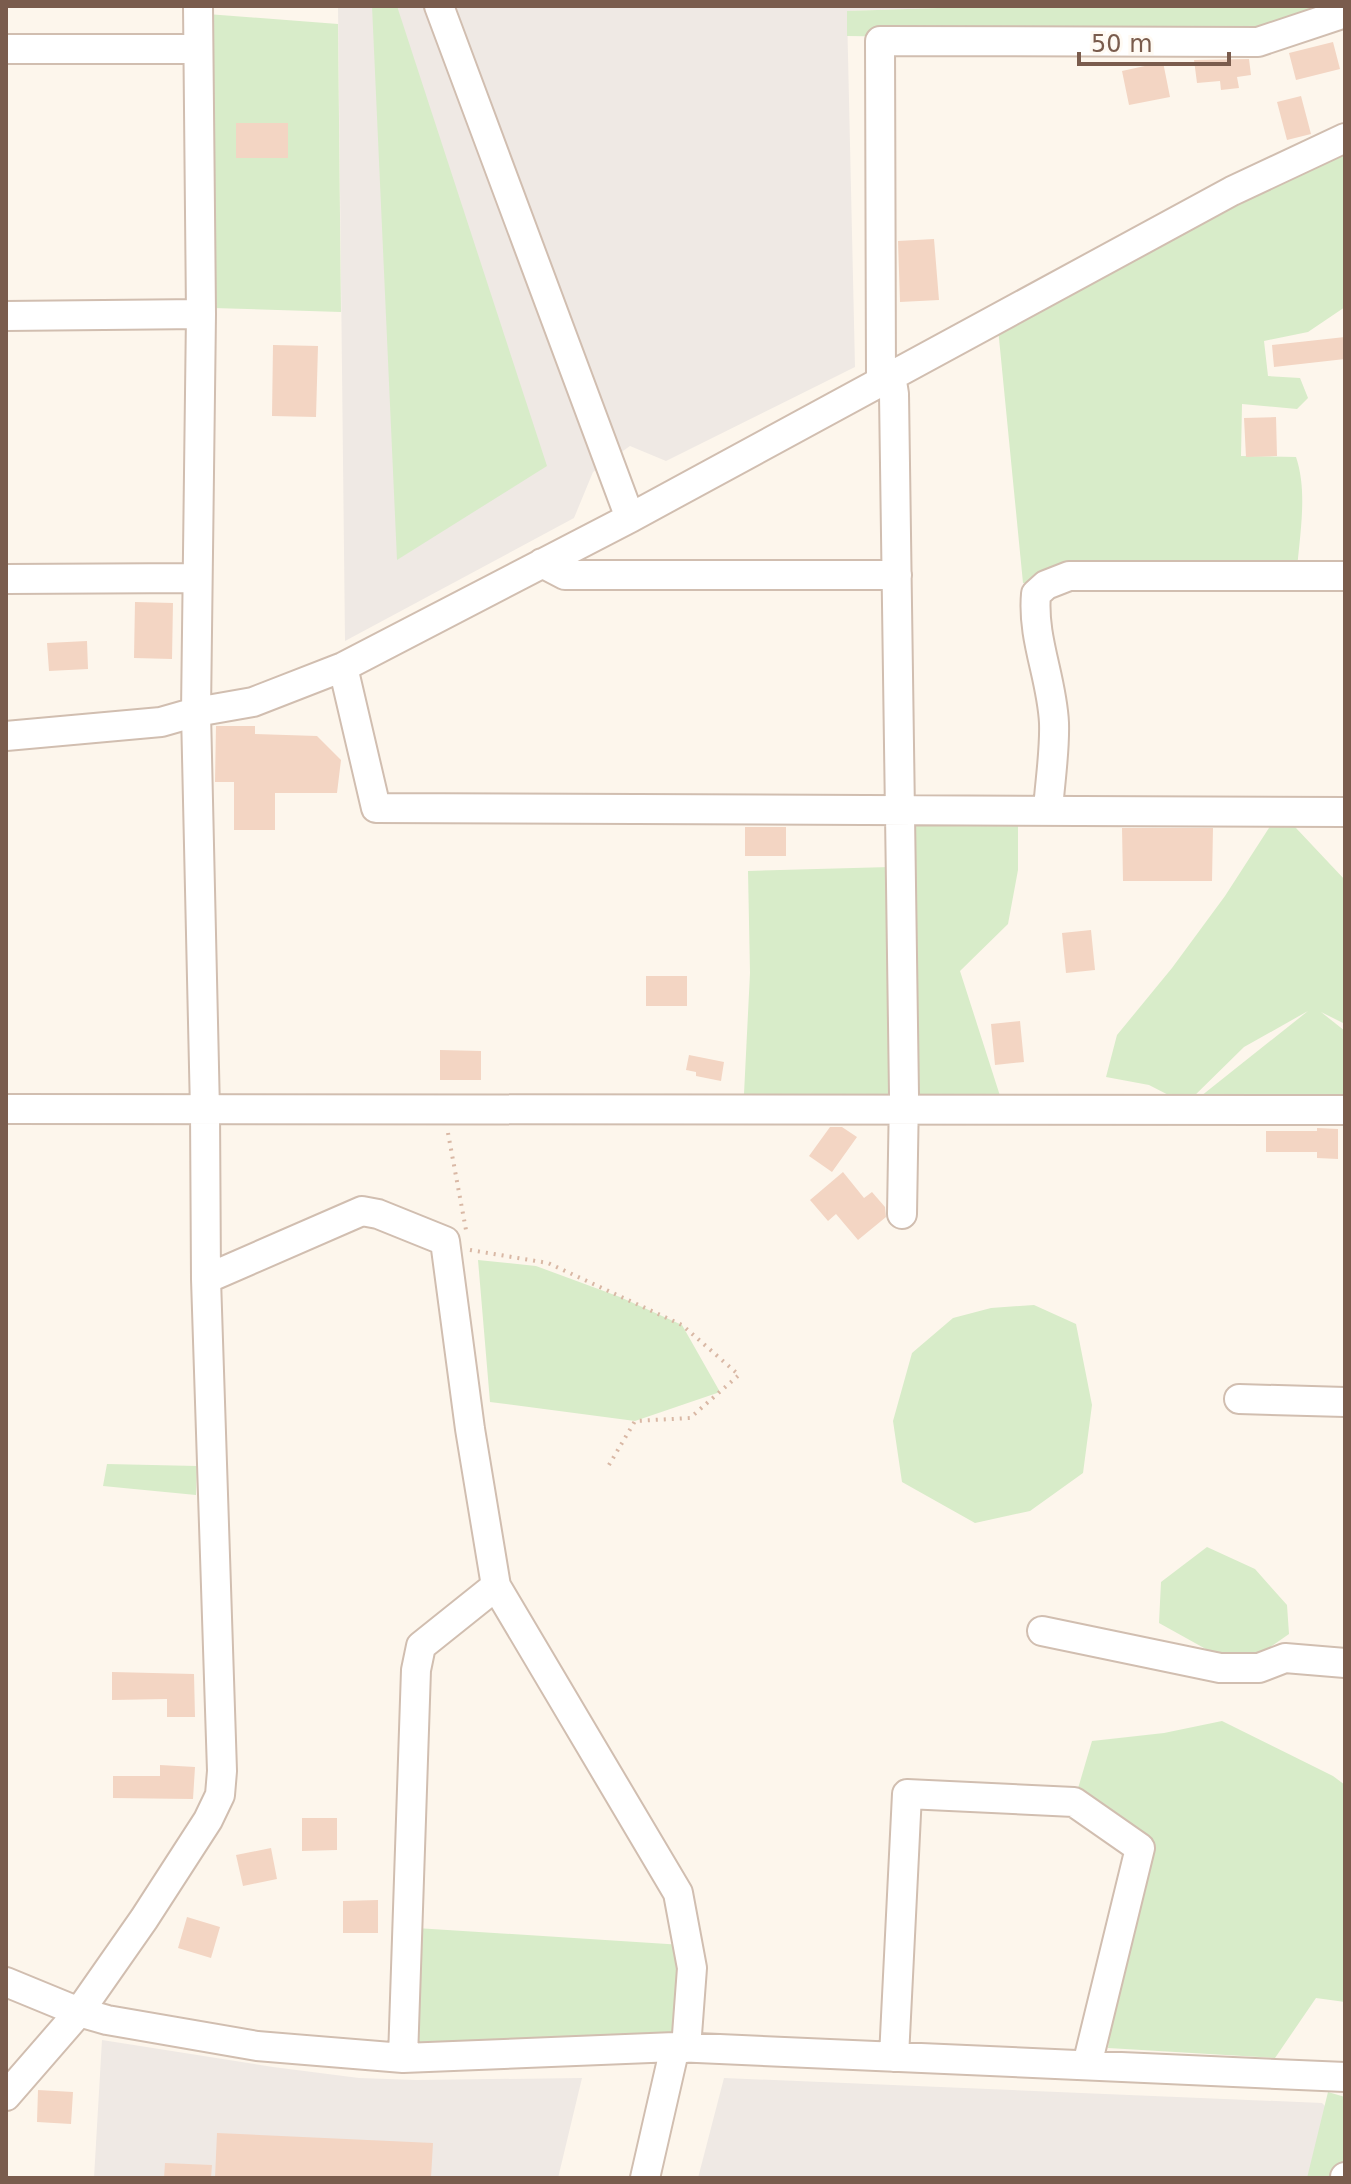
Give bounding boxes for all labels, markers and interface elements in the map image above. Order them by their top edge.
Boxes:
scale bar [1079,16,1229,66]
text: 50 m [1091,30,1153,58]

